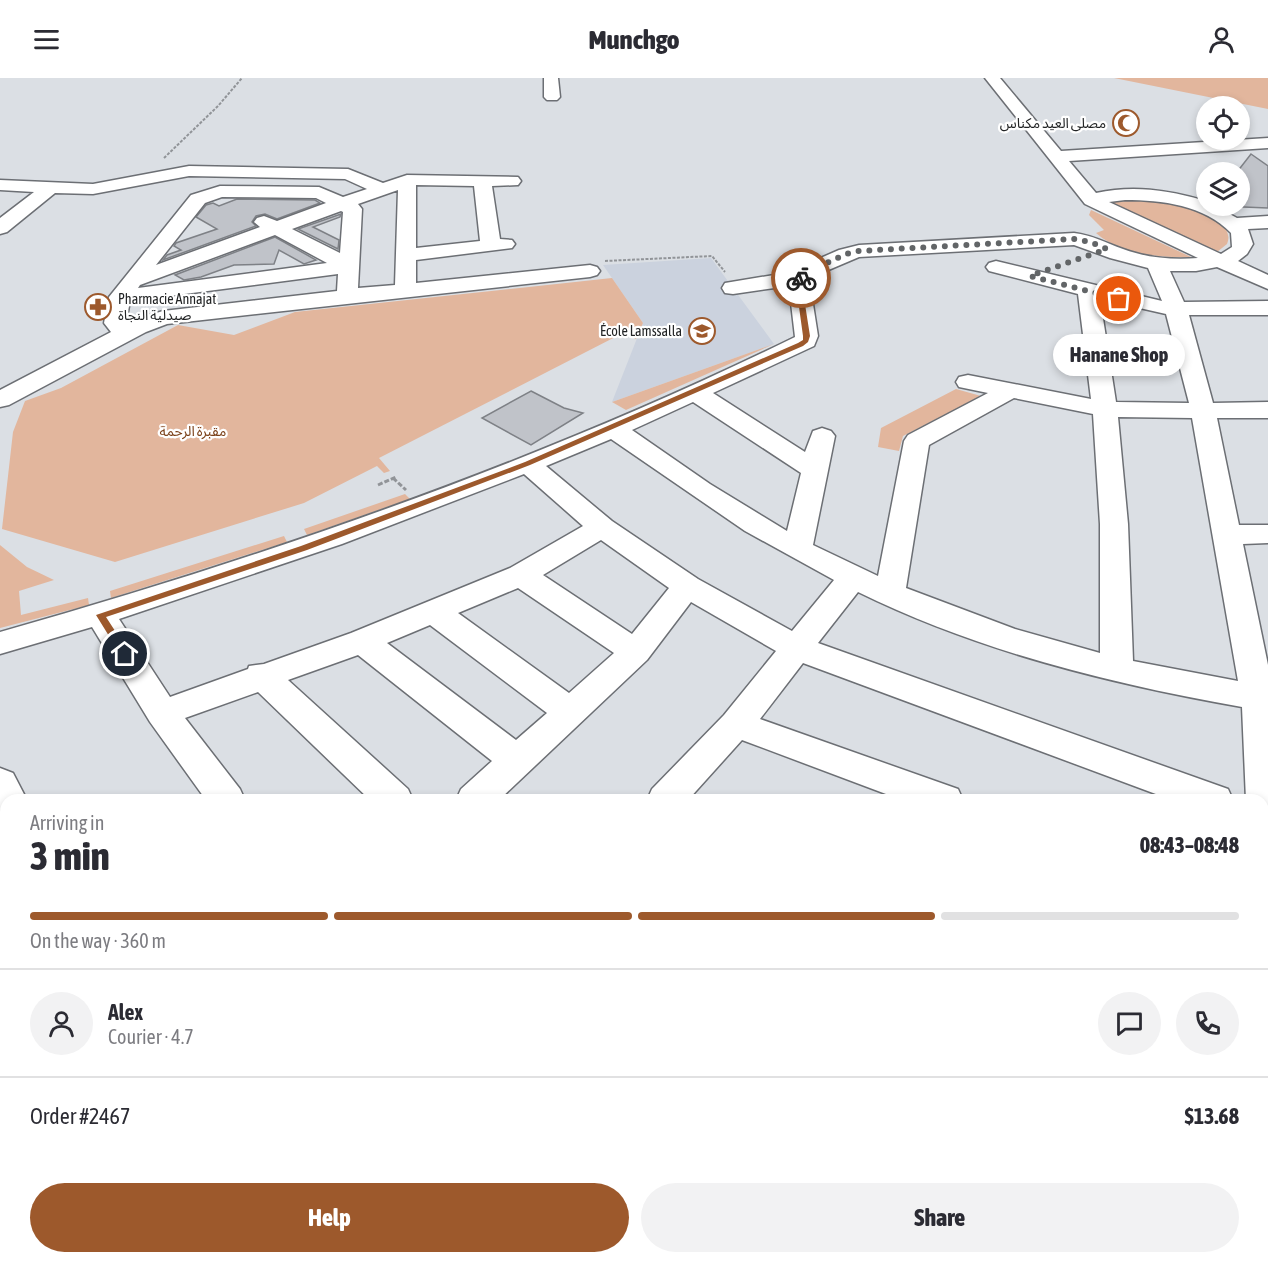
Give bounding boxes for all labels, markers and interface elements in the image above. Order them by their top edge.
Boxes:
icon: menu [30,23,63,56]
icon: person [1205,23,1238,56]
text: Munchgo [588,24,680,55]
map controls [1196,96,1250,216]
button: locate [1196,96,1250,150]
mosque icon: مصلى العيد مكناس [1111,108,1141,138]
place label: مصلى العيد مكناس [1000,115,1106,132]
button: layers [1196,162,1250,216]
courier [771,248,831,308]
icon: bike [785,262,818,295]
pin [1093,273,1144,324]
icon: bag [1102,282,1135,315]
place label: Pharmacie Annajat صيدلية النجاة [118,291,216,323]
pharmacy icon: Pharmacie Annajat صيدلية النجاة [83,292,113,322]
school or university icon: École Lamssalla [687,316,717,346]
place label: École Lamssalla [600,323,682,339]
callout: Hanane Shop [1053,335,1185,377]
text: Hanane Shop [1070,343,1168,366]
park label: مقبرة الرحمة [160,423,226,440]
pin [99,628,150,679]
icon: home [108,637,141,670]
text: Arriving in [30,811,104,834]
text: 08:43–08:48 [1140,832,1239,858]
text: 3 min [30,834,110,878]
text: On the way · 360 m [30,929,166,952]
button: person [30,992,93,1055]
button: chat [1098,992,1161,1055]
button: phone [1176,992,1239,1055]
text: Alex [108,999,143,1025]
text: Courier · 4.7 [108,1025,194,1048]
text: Order #2467 [30,1103,130,1129]
text: $13.68 [1184,1103,1239,1129]
button: Help [30,1183,629,1252]
button: Share [641,1183,1239,1252]

